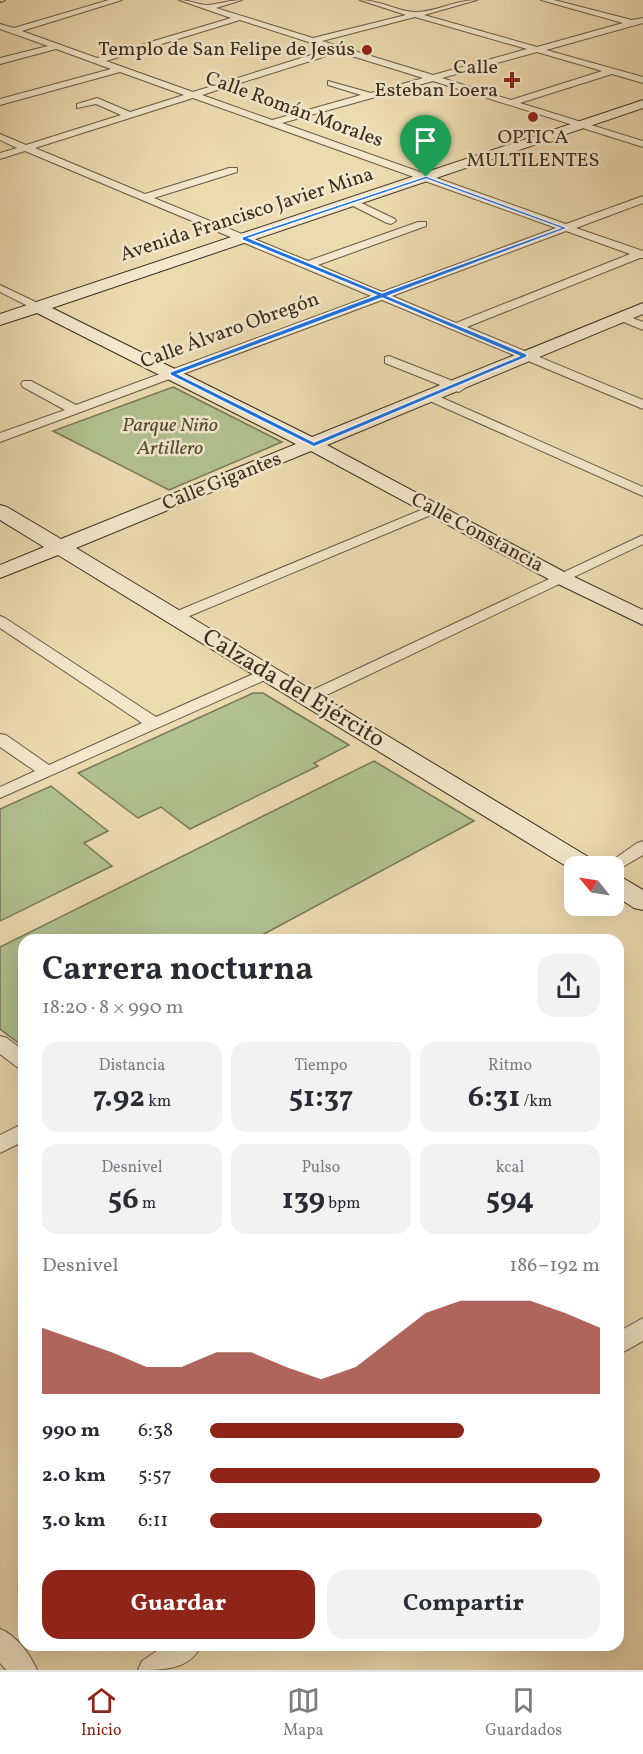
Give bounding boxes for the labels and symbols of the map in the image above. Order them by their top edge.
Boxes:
place label: Templo de San Felipe de Jesús [98,36,355,64]
marker: Templo de San Felipe de Jesús [360,43,374,57]
place label: Calle Esteban Loera [375,54,498,105]
street label: Calle Román Morales [201,65,387,155]
marker: Calle Esteban Loera [503,71,521,89]
marker: OPTICA MULTILENTES [526,110,540,124]
pin [400,115,451,177]
place label: OPTICA MULTILENTES [466,124,600,175]
street label: Avenida Francisco Javier Mina [117,161,377,269]
street label: Calle Álvaro Obregón [137,286,323,376]
park label: Parque Niño Artillero [122,412,218,463]
street label: Calle Gigantes [158,445,286,519]
street label: Calle Constancia [406,486,548,580]
street label: Calzada del Ejército [195,621,391,757]
north arrow [564,856,624,916]

